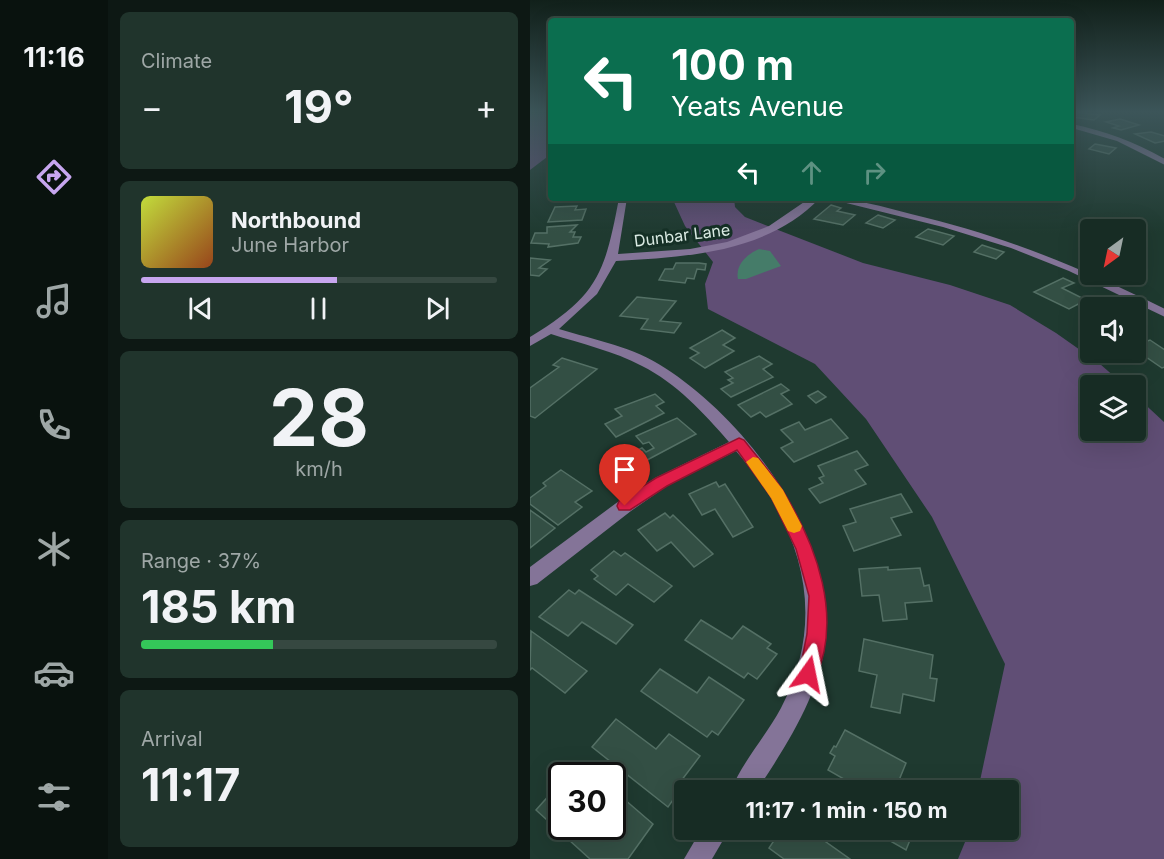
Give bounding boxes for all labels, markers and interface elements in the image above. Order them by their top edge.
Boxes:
text: 100 m [671,39,794,90]
text: 11:16 [23,41,85,74]
icon: left [572,42,650,120]
text: Climate [141,49,212,73]
text: 19° [284,79,354,134]
text: − [141,87,163,127]
text: + [475,87,497,127]
text: Yeats Avenue [671,90,844,123]
icon: directions [33,156,75,198]
icon: left [732,156,765,189]
icon: ahead [795,156,828,189]
icon: right [858,156,891,189]
text: Northbound [231,207,361,233]
street label: Dunbar Lane [633,219,731,251]
north arrow [1080,219,1146,285]
map controls [1080,219,1146,441]
text: June Harbor [231,233,349,257]
icon: music [33,280,75,322]
icon: previous [184,292,217,325]
icon: pause [302,292,335,325]
icon: next [421,292,454,325]
button: sound [1080,297,1146,363]
text: 28 [269,370,369,465]
button: layers [1080,375,1146,441]
icon: phone [33,404,75,446]
pin [599,444,650,506]
icon: arrive [608,453,641,486]
text: km/h [295,457,343,481]
icon: climate [33,528,75,570]
text: Range · 37% [141,549,261,573]
text: 185 km [141,579,296,634]
position arrow [776,642,840,706]
icon: car [33,652,75,694]
text: Arrival [141,727,203,751]
text: 11:17 [141,757,240,812]
speed limit sign: 30 [548,762,626,840]
icon: filters [33,776,75,818]
text: 11:17 · 1 min · 150 m [745,797,948,823]

